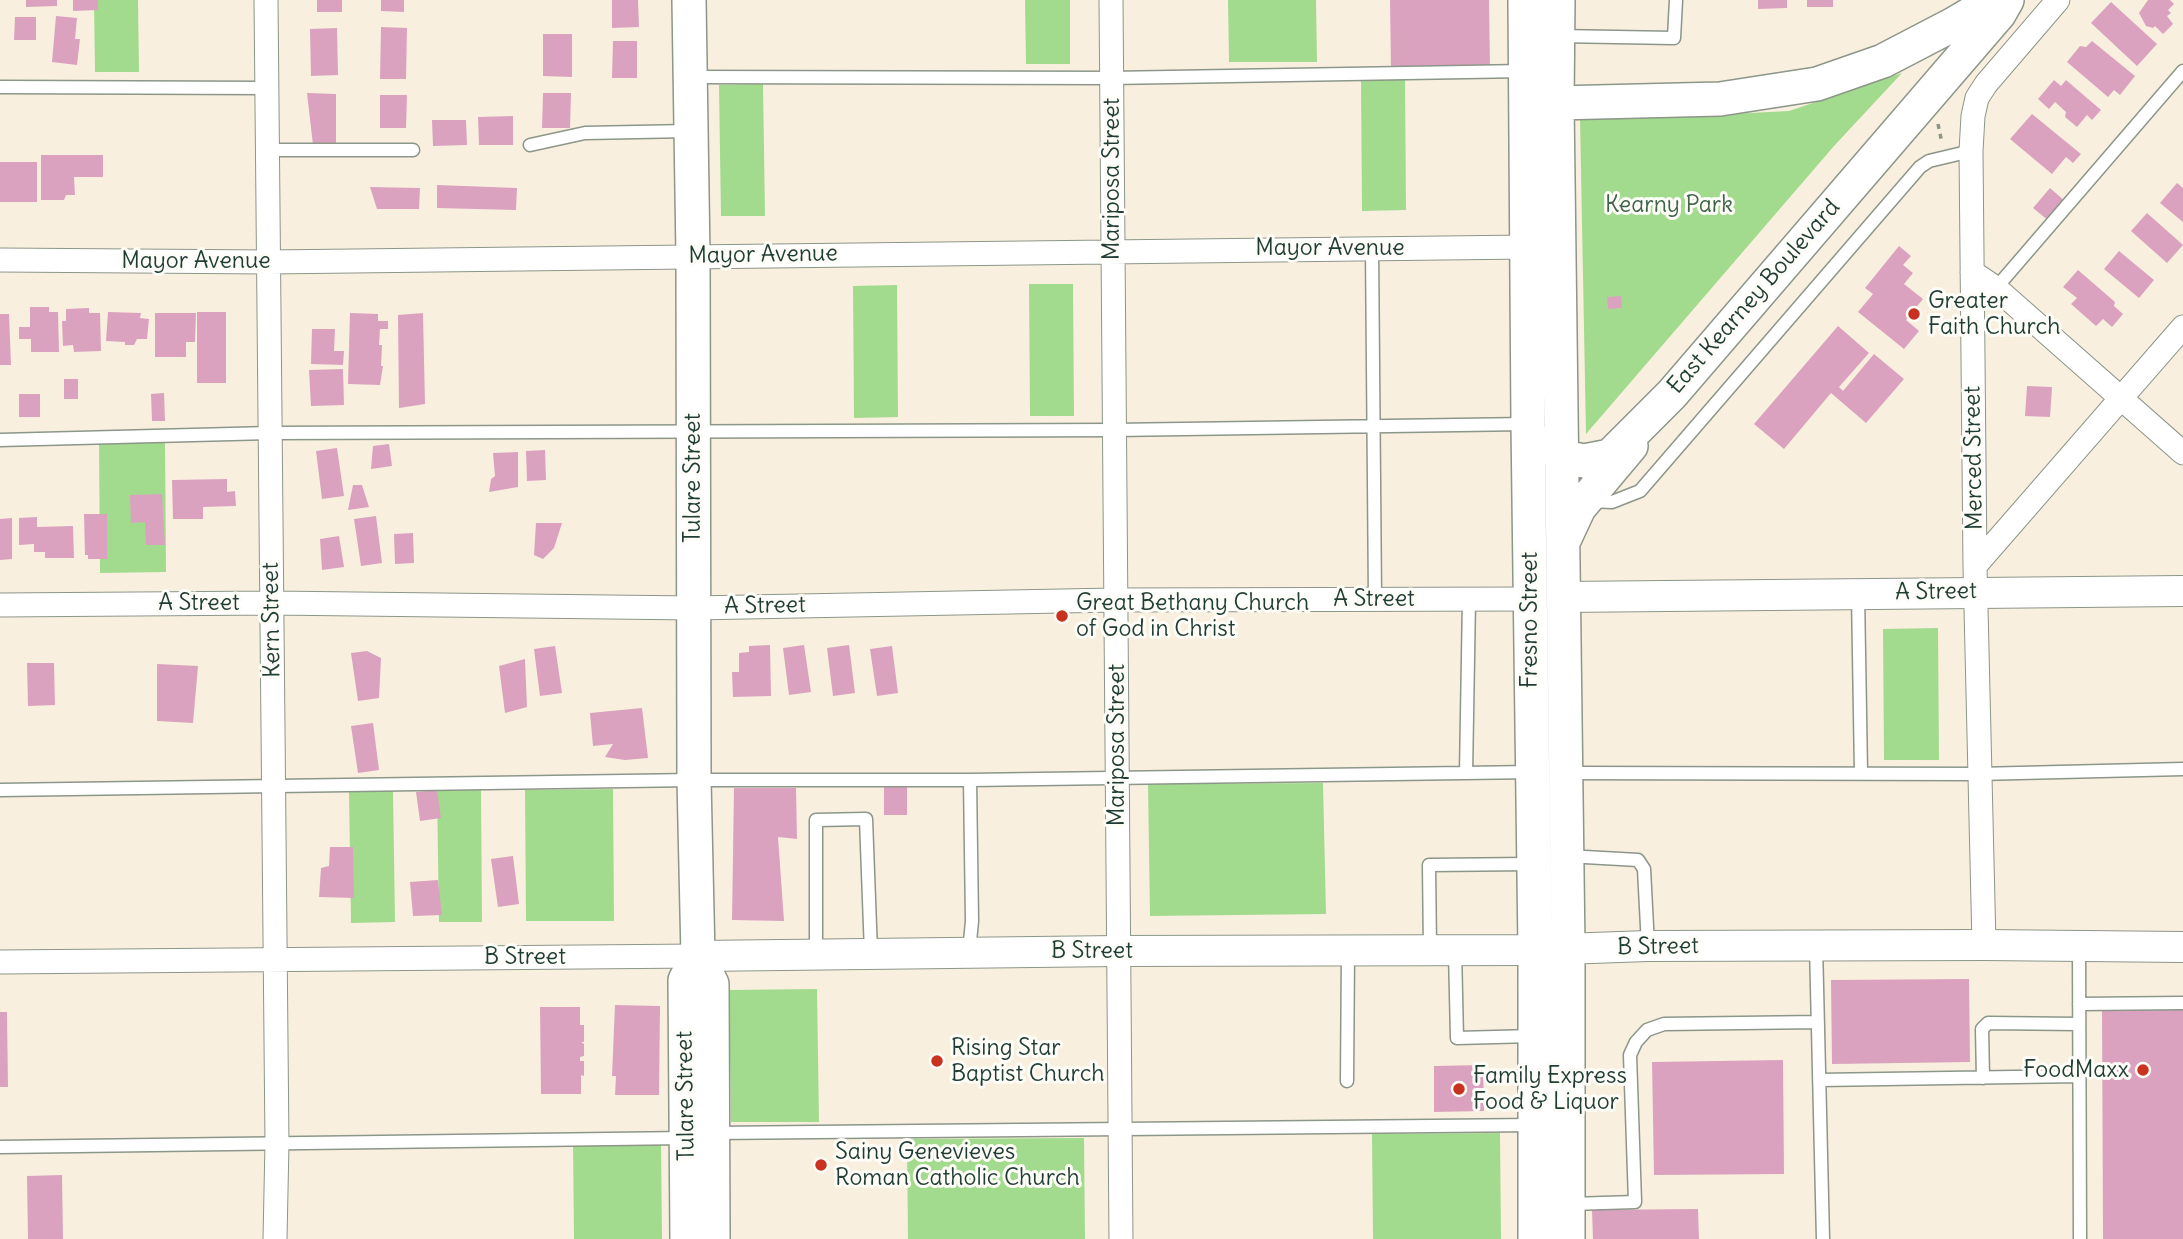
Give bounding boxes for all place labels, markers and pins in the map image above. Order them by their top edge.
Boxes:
place label: Greater Faith Church [1928,287,2061,341]
marker: Greater Faith Church [1906,306,1922,322]
place label: Great Bethany Church of God in Christ [1076,589,1309,643]
marker: Great Bethany Church of God in Christ [1054,608,1070,624]
place label: Rising Star Baptist Church [951,1034,1105,1088]
marker: Rising Star Baptist Church [929,1053,945,1069]
place label: FoodMaxx [2023,1056,2129,1084]
place label: Family Express Food & Liquor [1473,1062,1627,1116]
marker: FoodMaxx [2135,1062,2151,1078]
marker: Family Express Food & Liquor [1451,1081,1467,1097]
place label: Sainy Genevieves Roman Catholic Church [835,1138,1080,1192]
marker: Sainy Genevieves Roman Catholic Church [813,1157,829,1173]

